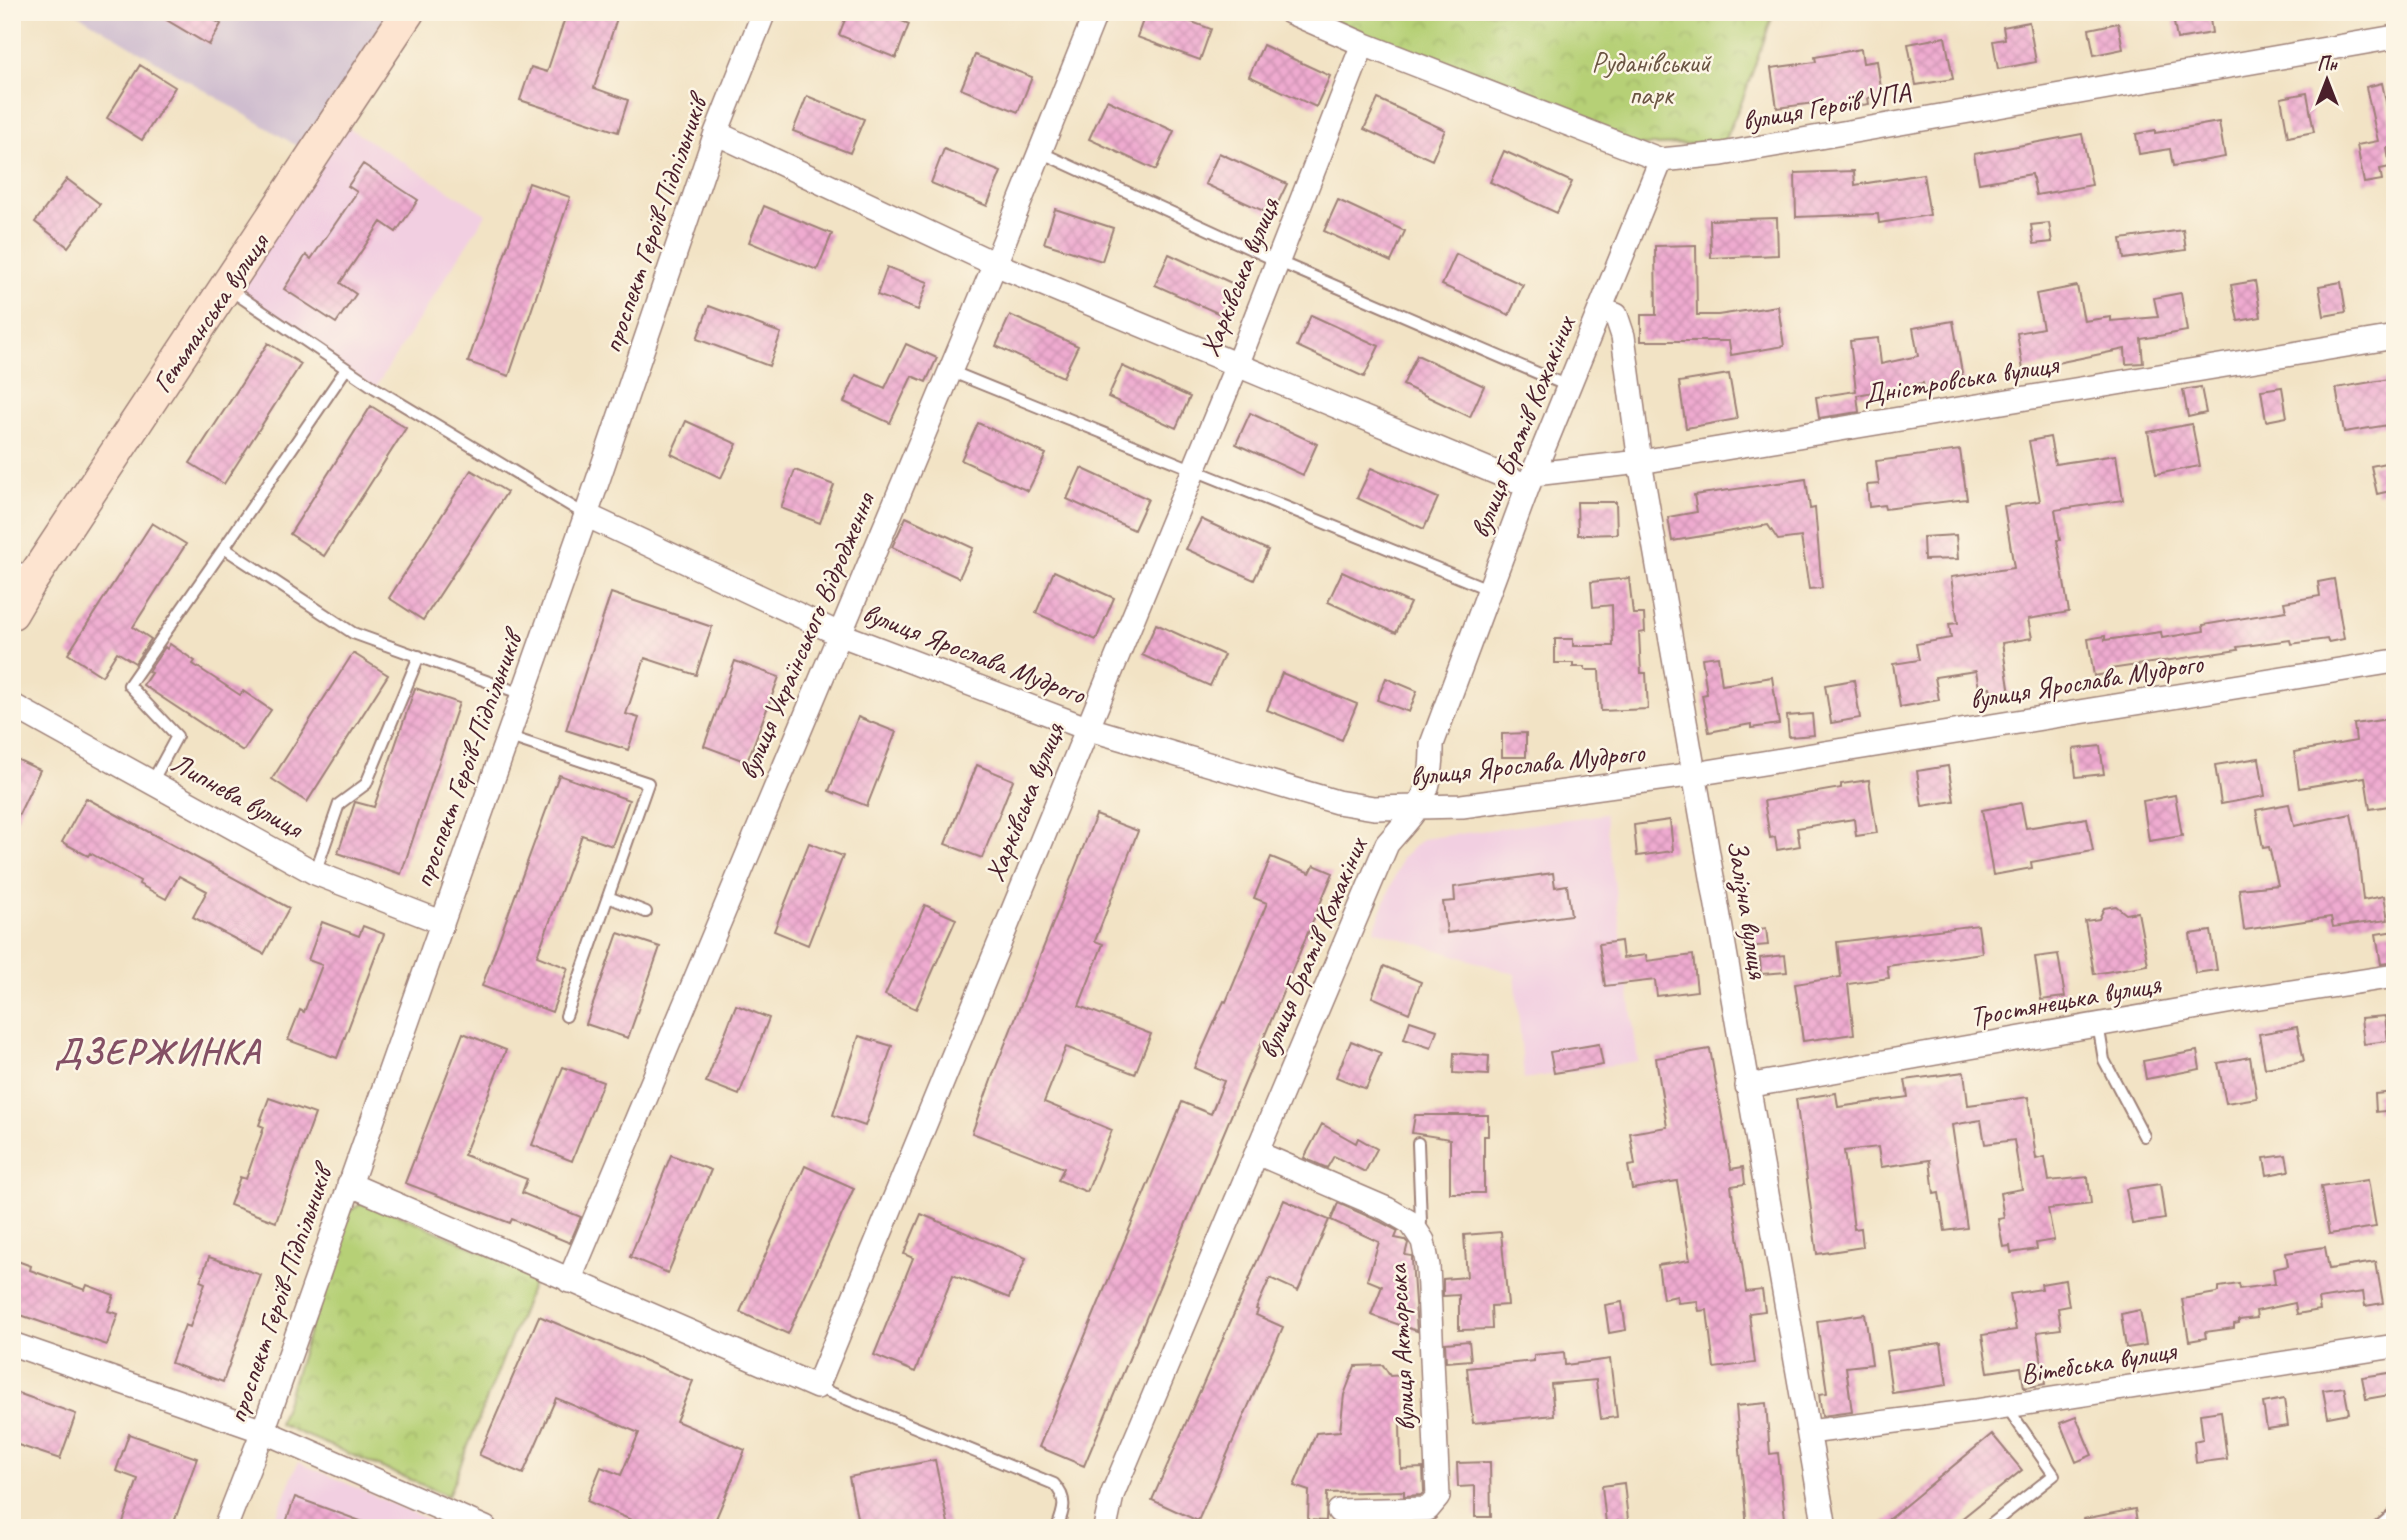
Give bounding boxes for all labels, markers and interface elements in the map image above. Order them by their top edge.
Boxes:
park label: Руданівський парк [1592,45,1712,112]
north arrow [2292,46,2362,116]
text: Пн [2317,52,2339,76]
street label: вулиця Героїв УПА [1739,74,1914,138]
street label: проспект Героїв-Підпільників [594,86,716,357]
street label: Харківська вулиця [1191,192,1287,361]
street label: Гетьманська вулиця [144,225,277,399]
street label: вулиця Братів Кожакіних [1462,309,1583,543]
street label: Дністровська вулиця [1860,346,2062,412]
street label: вулиця Українського Відродження [730,485,883,784]
street label: вулиця Ярослава Мудрого [858,595,1092,712]
street label: проспект Героїв-Підпільників [405,622,532,892]
street label: вулиця Ярослава Мудрого [1967,645,2207,717]
street label: Харківська вулиця [976,717,1072,886]
street label: вулиця Ярослава Мудрого [1408,734,1648,794]
street label: Липнева вулиця [165,745,311,847]
street label: вулиця Братів Кожакіних [1250,830,1375,1063]
street label: Залізна вулиця [1719,837,1776,982]
street label: Тростянецька вулиця [1967,966,2164,1034]
district label: ДЗЕРЖИНКА [55,1029,261,1074]
street label: проспект Героїв-Підпільників [219,1156,341,1427]
street label: вулиця Акторська [1379,1262,1423,1432]
street label: Вітебська вулиця [2018,1332,2180,1392]

